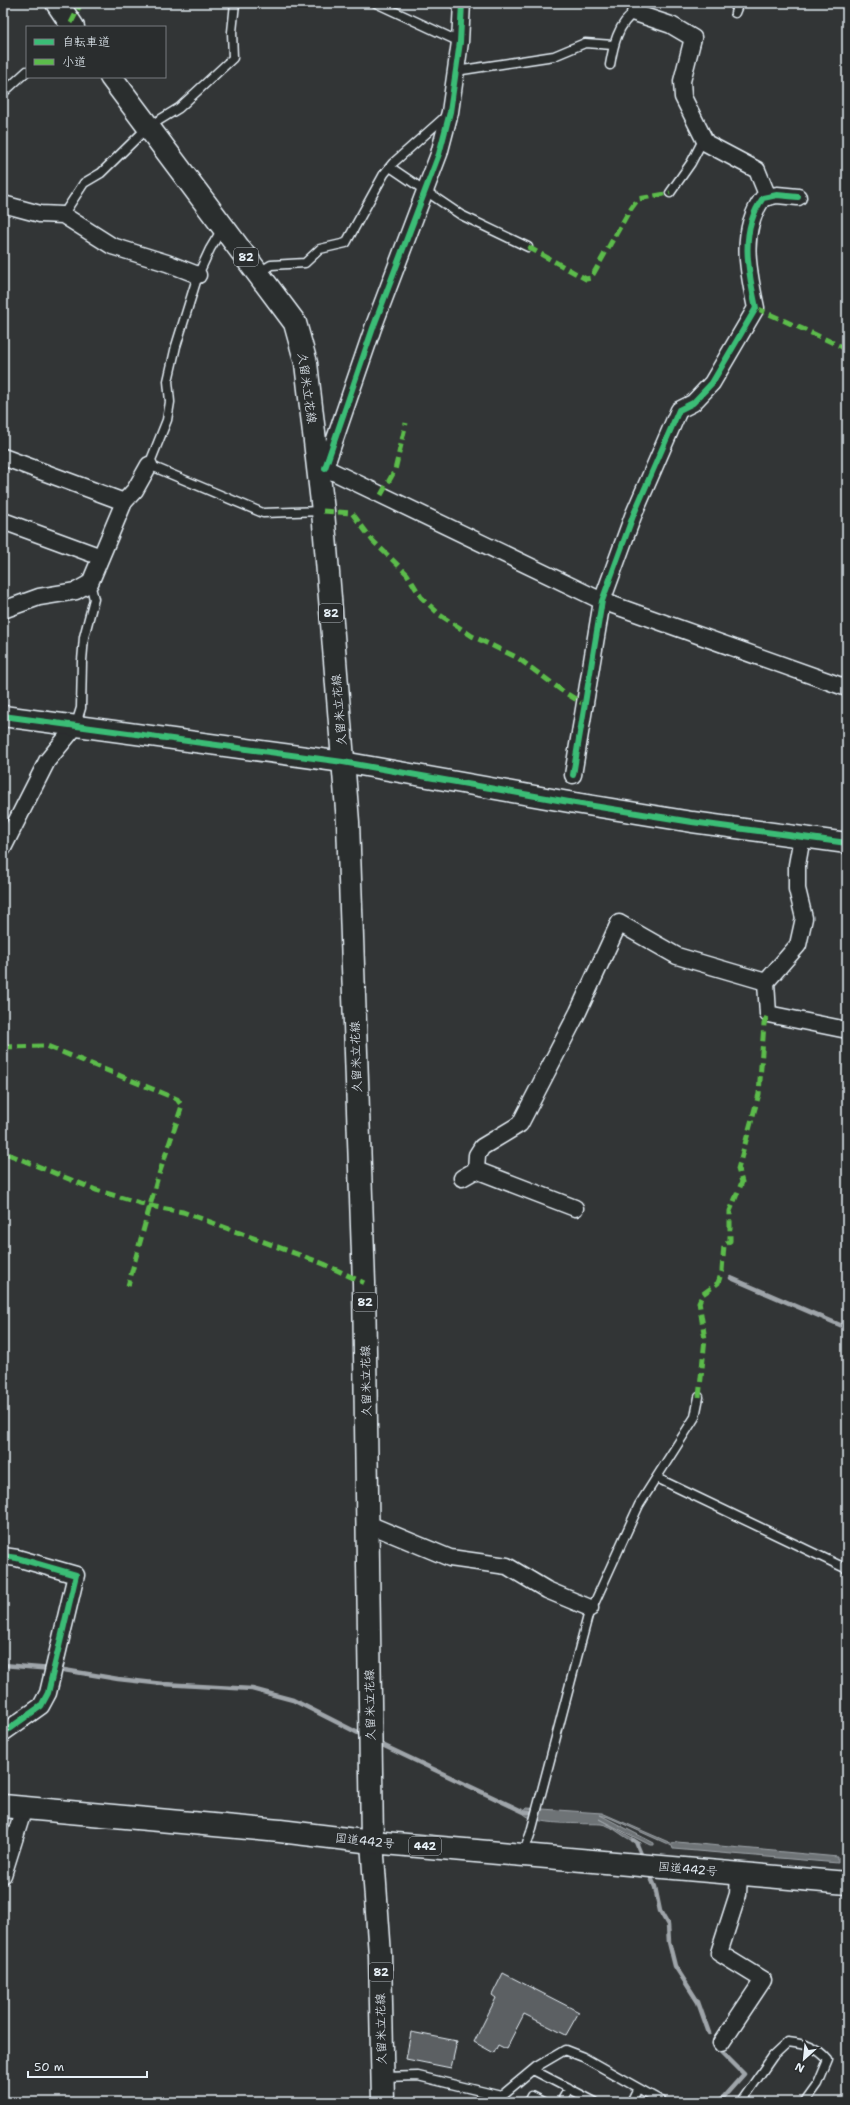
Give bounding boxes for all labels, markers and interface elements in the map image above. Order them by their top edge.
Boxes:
legend [26,26,166,78]
text: 自転車道 [62,34,110,50]
text: 小道 [62,54,86,70]
road number: 82 [234,248,258,266]
street label: 久留米立花線 [294,351,320,425]
road number: 82 [319,604,343,622]
street label: 久留米立花線 [328,673,350,747]
street label: 久留米立花線 [347,1021,365,1093]
road number: 82 [353,1293,377,1311]
street label: 久留米立花線 [357,1345,375,1417]
street label: 久留米立花線 [361,1669,379,1741]
street label: 国道442号 [334,1830,396,1852]
road number: 442 [409,1837,441,1855]
street label: 国道442号 [657,1858,719,1880]
road number: 82 [369,1963,393,1981]
street label: 久留米立花線 [372,1993,390,2065]
north arrow [784,2039,824,2079]
scale bar [28,2053,147,2079]
text: 50 m [34,2059,64,2075]
text: N [792,2059,807,2076]

